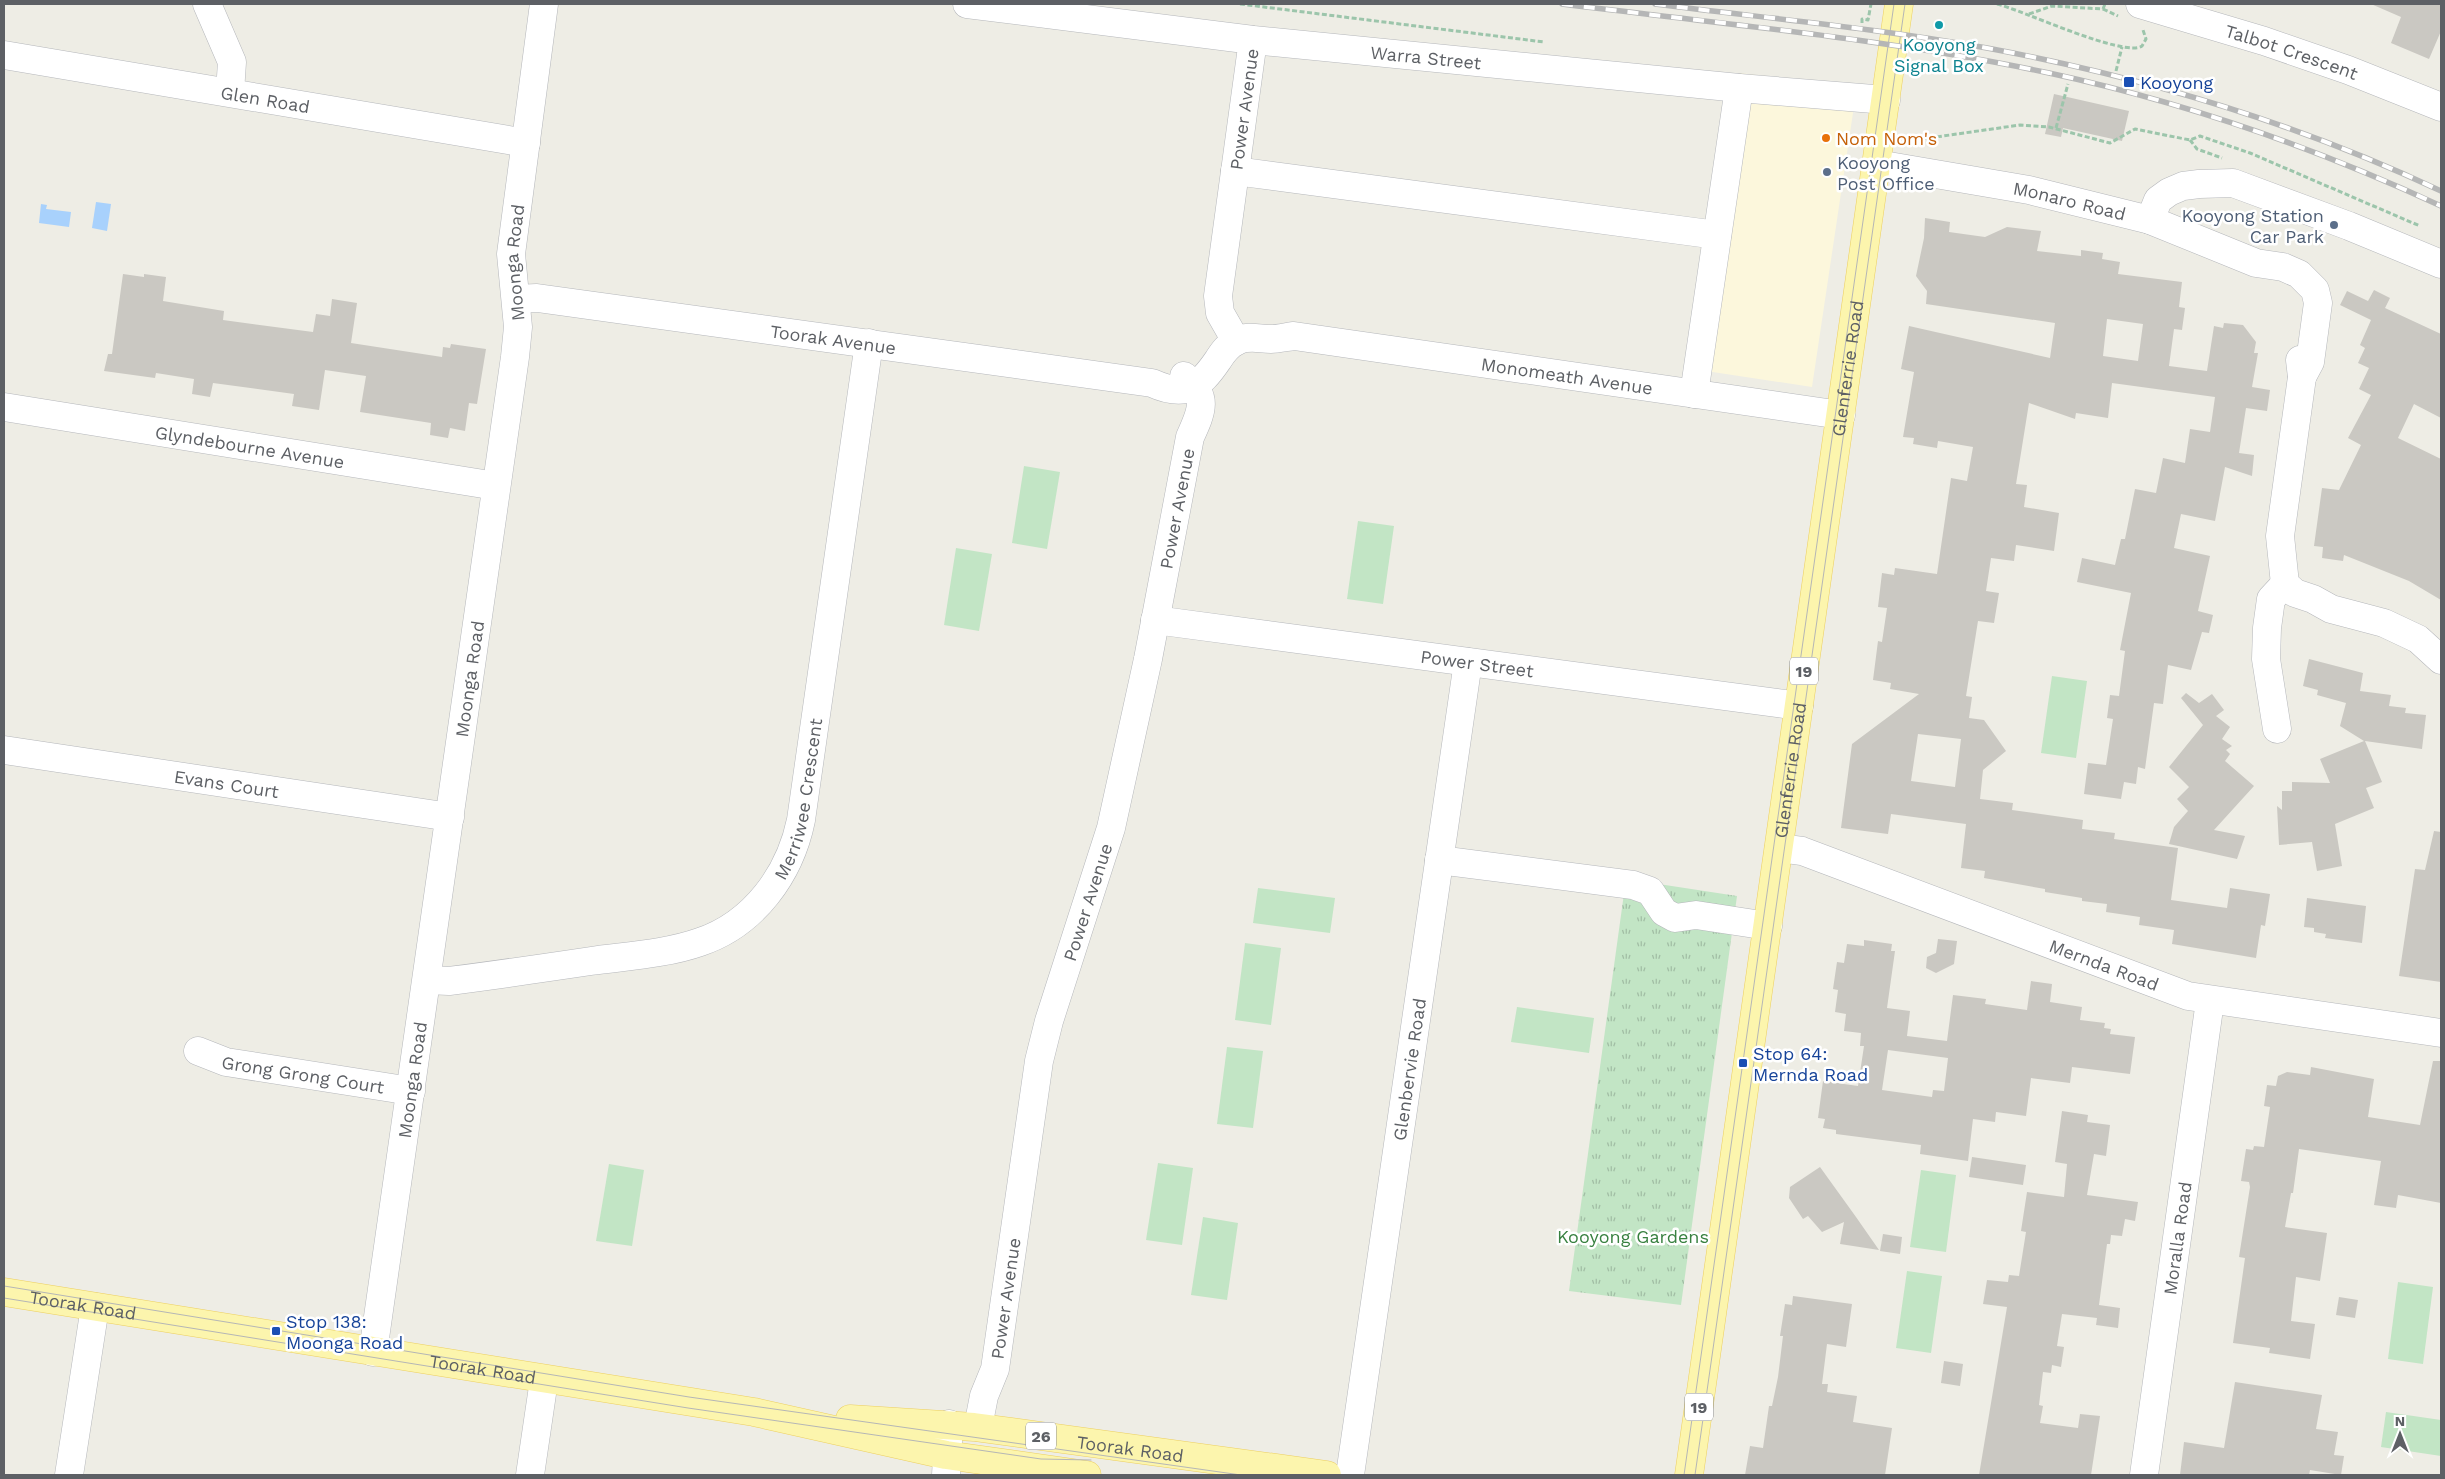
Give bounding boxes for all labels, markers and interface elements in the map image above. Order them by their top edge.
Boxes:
marker: Kooyong Signal Box [1933,19,1945,31]
street label: Talbot Crescent [2223,20,2362,84]
place label: Kooyong Signal Box [1894,34,1984,76]
street label: Warra Street [1369,41,1483,73]
street label: Power Avenue [1225,47,1262,171]
place label: Kooyong [2140,72,2214,93]
marker: Kooyong [2122,75,2136,89]
street label: Glen Road [219,81,312,117]
place label: Nom Nom's [1836,128,1937,149]
marker: Nom Nom's [1820,132,1832,144]
place label: Kooyong Post Office [1837,152,1935,194]
marker: Kooyong Post Office [1821,166,1833,178]
street label: Monaro Road [2012,177,2128,224]
street label: Moonga Road [501,203,528,322]
place label: Kooyong Station Car Park [2181,205,2324,247]
marker: Kooyong Station Car Park [2328,219,2340,231]
street label: Glenferrie Road [1827,299,1867,438]
street label: Toorak Avenue [769,320,897,358]
street label: Monomeath Avenue [1480,353,1654,398]
street label: Glyndebourne Avenue [154,421,346,472]
street label: Power Avenue [1155,446,1198,571]
street label: Moonga Road [450,619,488,738]
street label: Power Street [1419,645,1535,681]
road number: 19 [1790,658,1818,684]
street label: Glenferrie Road [1770,701,1810,840]
street label: Merriwee Crescent [769,716,826,883]
street label: Evans Court [173,765,281,802]
street label: Power Avenue [1058,841,1116,964]
street label: Mernda Road [2047,934,2162,995]
street label: Glenbervie Road [1388,997,1430,1142]
street label: Moonga Road [393,1020,431,1139]
place label: Stop 64: Mernda Road [1753,1043,1868,1085]
street label: Grong Grong Court [220,1051,386,1097]
marker: Stop 64: Mernda Road [1737,1057,1749,1069]
street label: Moralla Road [2159,1180,2195,1296]
park label: Kooyong Gardens [1557,1226,1709,1247]
street label: Power Avenue [986,1236,1024,1361]
street label: Toorak Road [28,1286,138,1324]
place label: Stop 138: Moonga Road [286,1311,403,1353]
marker: Stop 138: Moonga Road [270,1325,282,1337]
street label: Toorak Road [428,1350,538,1388]
road number: 19 [1685,1394,1713,1420]
north arrow [2375,1409,2425,1459]
text: N [2395,1413,2405,1429]
road number: 26 [1026,1422,1056,1450]
street label: Toorak Road [1075,1431,1185,1466]

